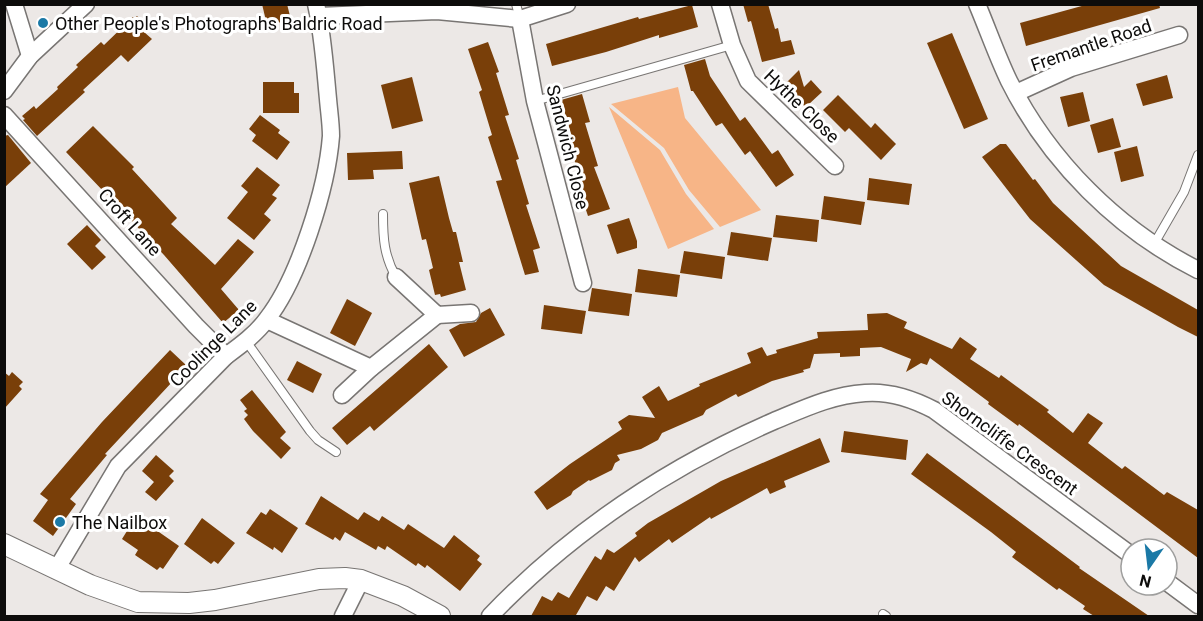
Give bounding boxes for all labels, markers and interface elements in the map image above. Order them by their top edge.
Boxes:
place label: Other People's Photographs Baldric Road [55,13,383,34]
street label: Fremantle Road [1028,15,1154,75]
marker: Other People's Photographs Baldric Road [36,16,50,30]
street label: Hythe Close [760,65,844,147]
street label: Sandwich Close [542,83,594,211]
street label: Croft Lane [94,184,166,260]
street label: Coolinge Lane [165,295,261,391]
street label: Shorncliffe Crescent [938,387,1082,499]
place label: The Nailbox [72,512,167,533]
marker: The Nailbox [53,515,67,529]
north arrow [1119,537,1179,597]
text: N [1138,570,1153,592]

